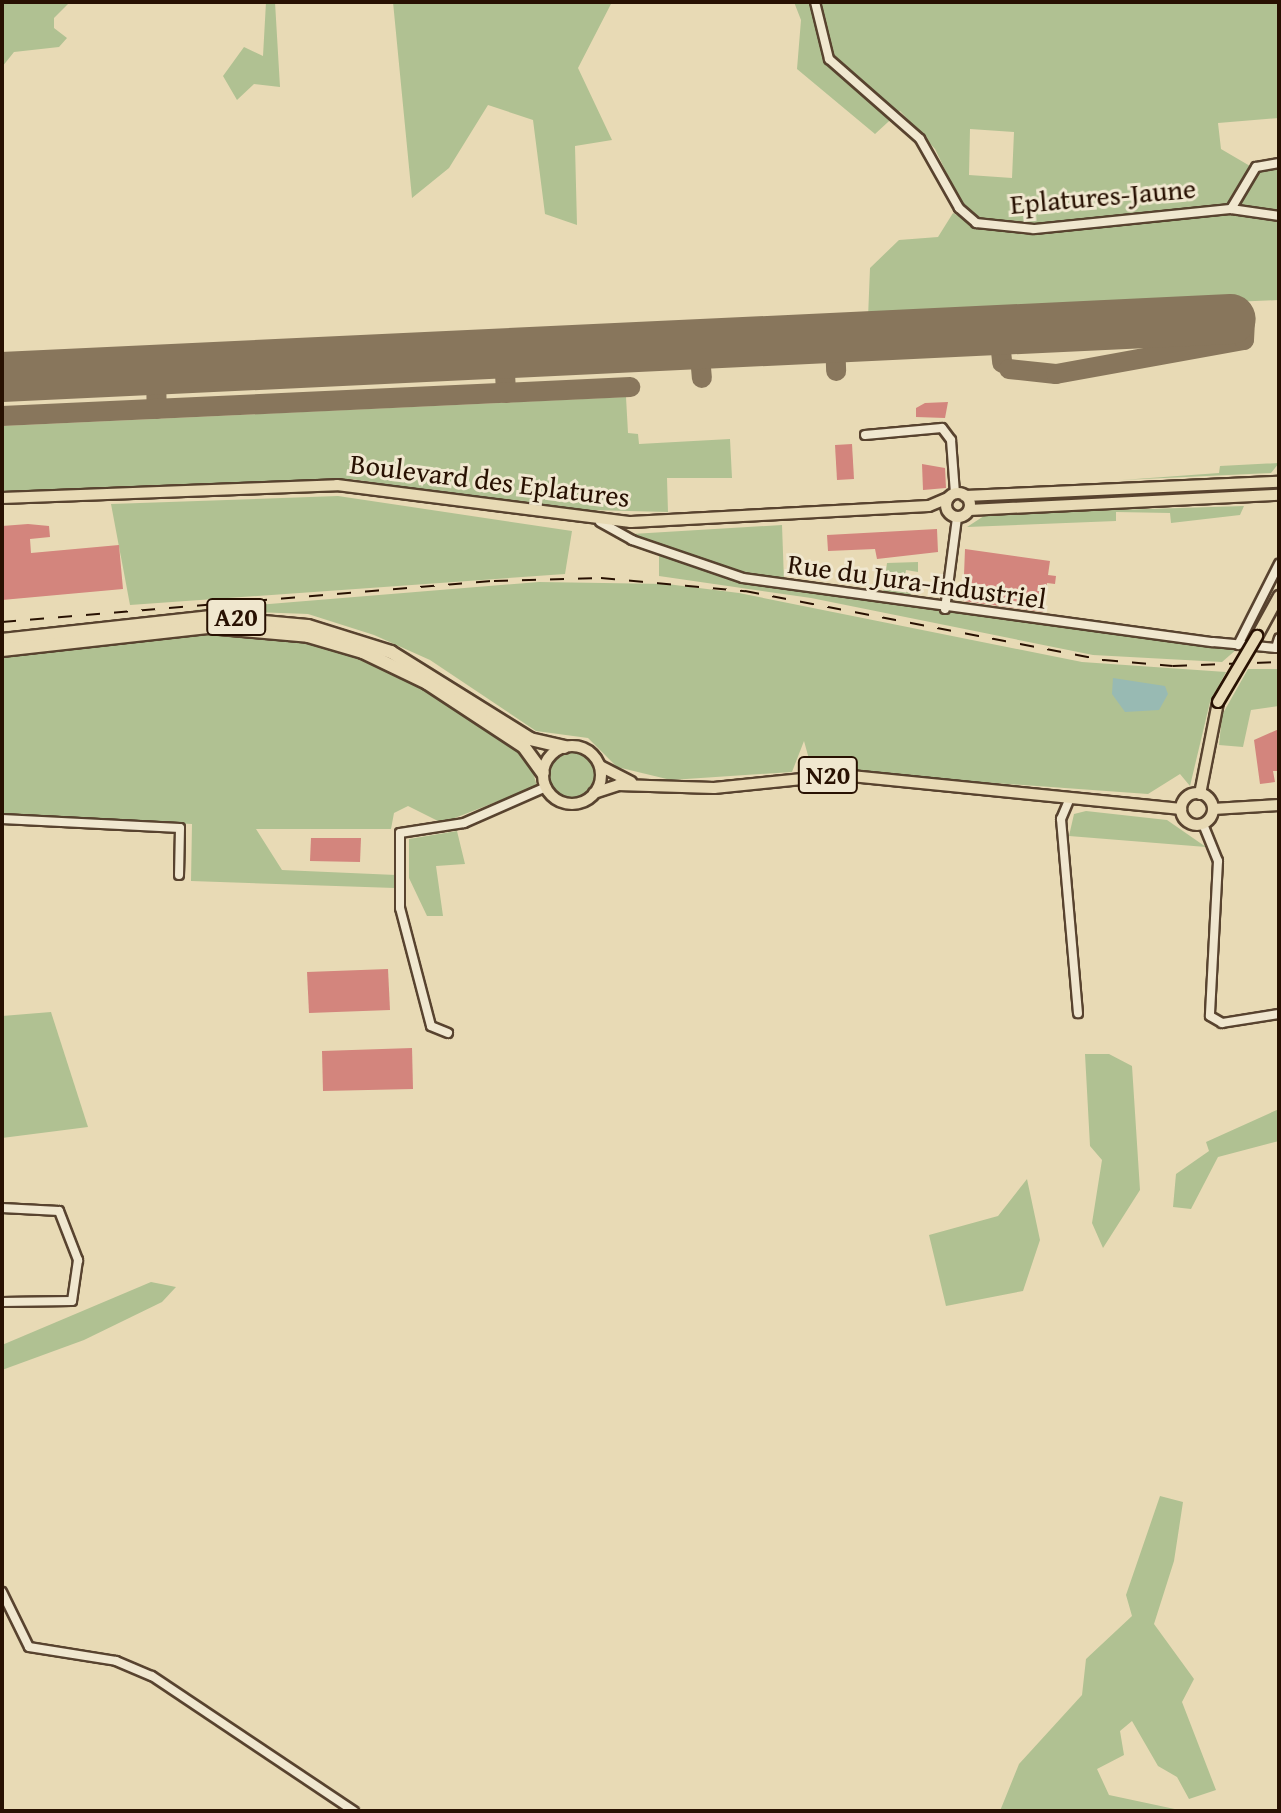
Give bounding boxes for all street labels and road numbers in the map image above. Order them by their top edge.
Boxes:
street label: Eplatures-Jaune [1009,171,1197,221]
street label: Boulevard des Eplatures [348,446,632,514]
street label: Rue du Jura-Industriel [786,546,1048,616]
road number: A20 [206,595,266,639]
road number: N20 [796,753,860,797]

